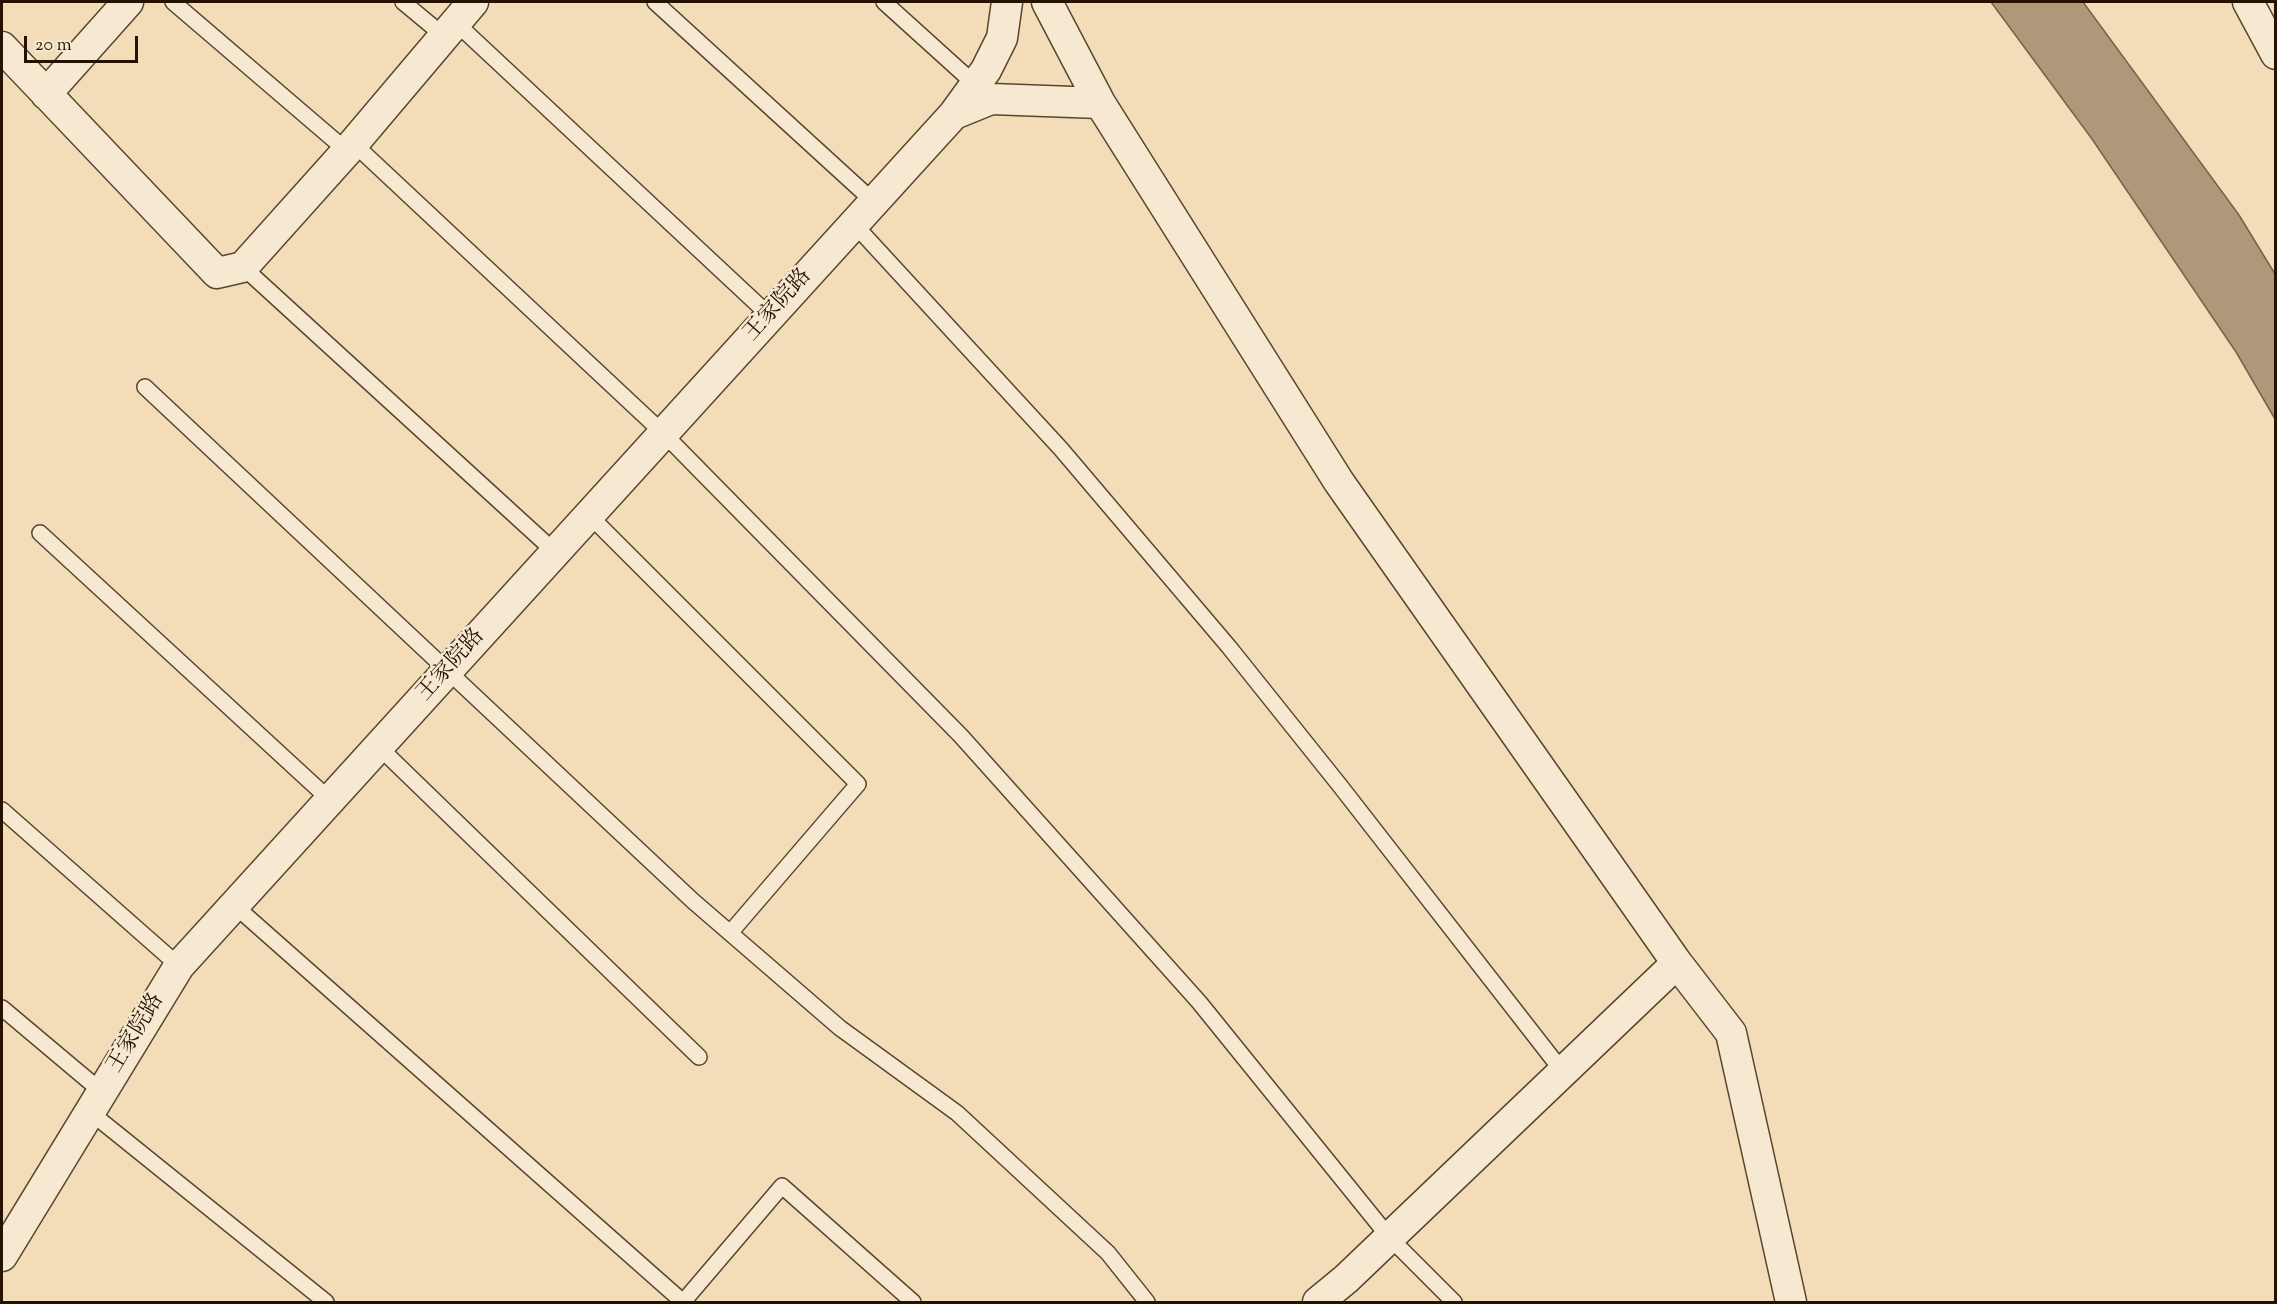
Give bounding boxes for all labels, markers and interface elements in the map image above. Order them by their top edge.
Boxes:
scale bar [27,24,141,62]
text: 20 m [35,33,72,59]
street label: 王家院路 [740,264,818,348]
street label: 王家院路 [413,624,491,708]
street label: 王家院路 [103,989,171,1079]

